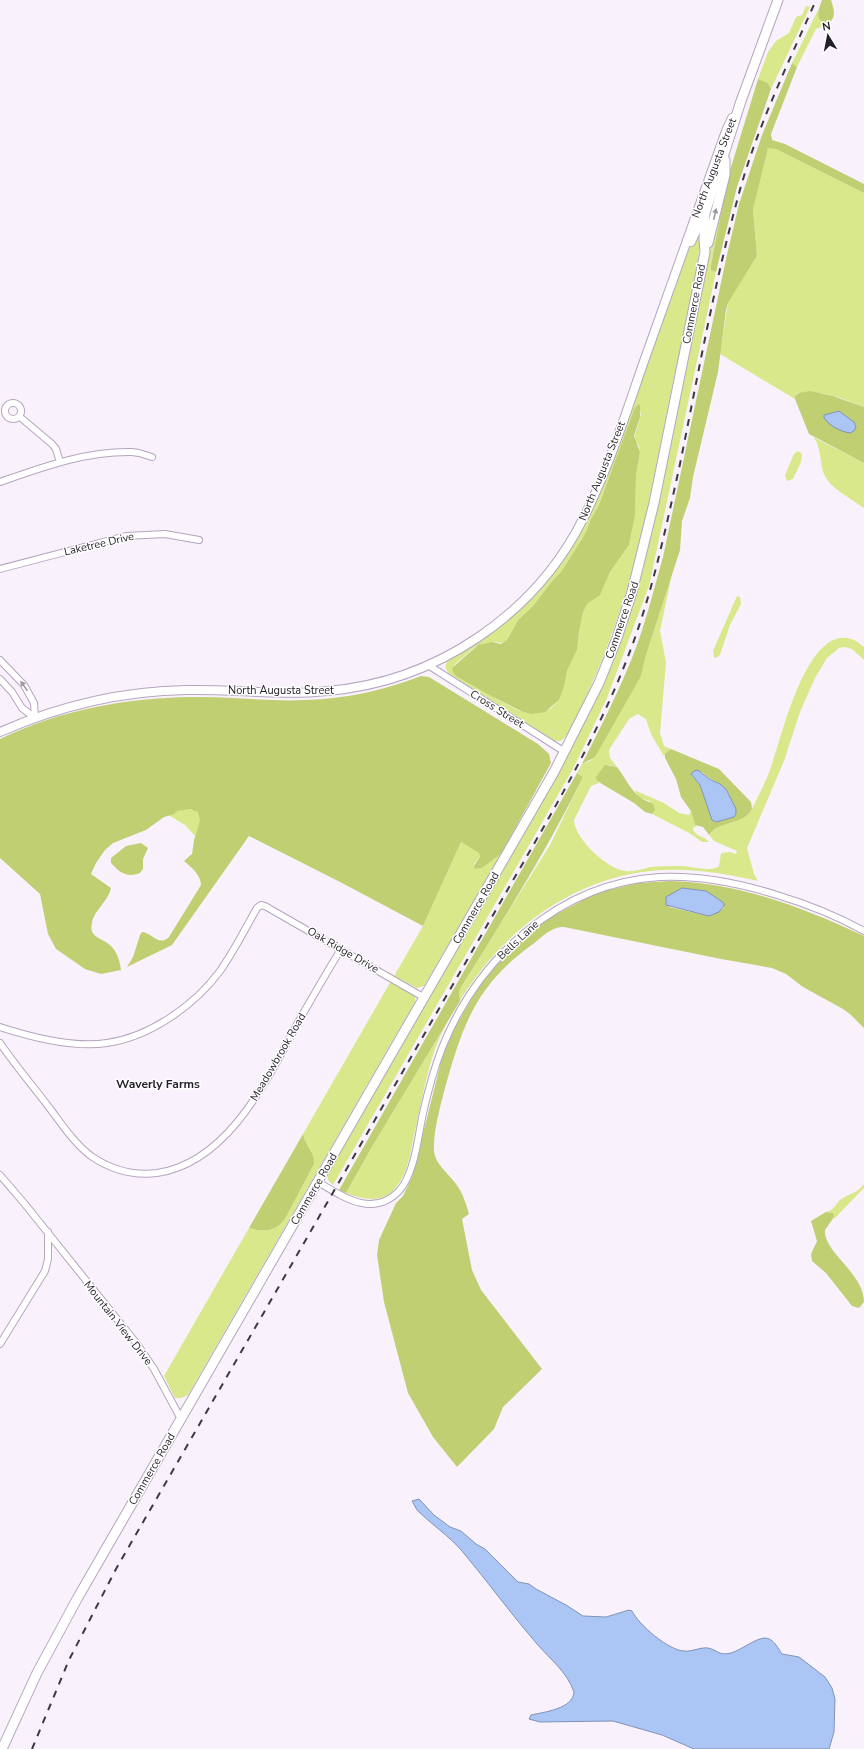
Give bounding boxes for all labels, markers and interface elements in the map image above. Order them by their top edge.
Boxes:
north arrow [808,16,848,56]
text: N [821,19,832,35]
street label: North Augusta Street [688,116,740,220]
one-way arrow [712,208,718,220]
street label: Commerce Road [679,263,709,345]
street label: North Augusta Street [575,419,629,523]
street label: Laketree Drive [63,529,136,559]
street label: Commerce Road [602,579,642,661]
one-way arrow [20,680,28,691]
street label: North Augusta Street [228,683,334,698]
street label: Cross Street [467,687,527,732]
street label: Commerce Road [449,869,503,947]
street label: Bells Lane [494,917,542,963]
street label: Oak Ridge Drive [305,923,382,977]
street label: Meadowbrook Road [247,1010,309,1104]
district label: Waverly Farms [116,1076,200,1092]
street label: Commerce Road [287,1150,341,1228]
street label: Mountain View Drive [80,1278,156,1368]
street label: Commerce Road [125,1430,179,1508]

